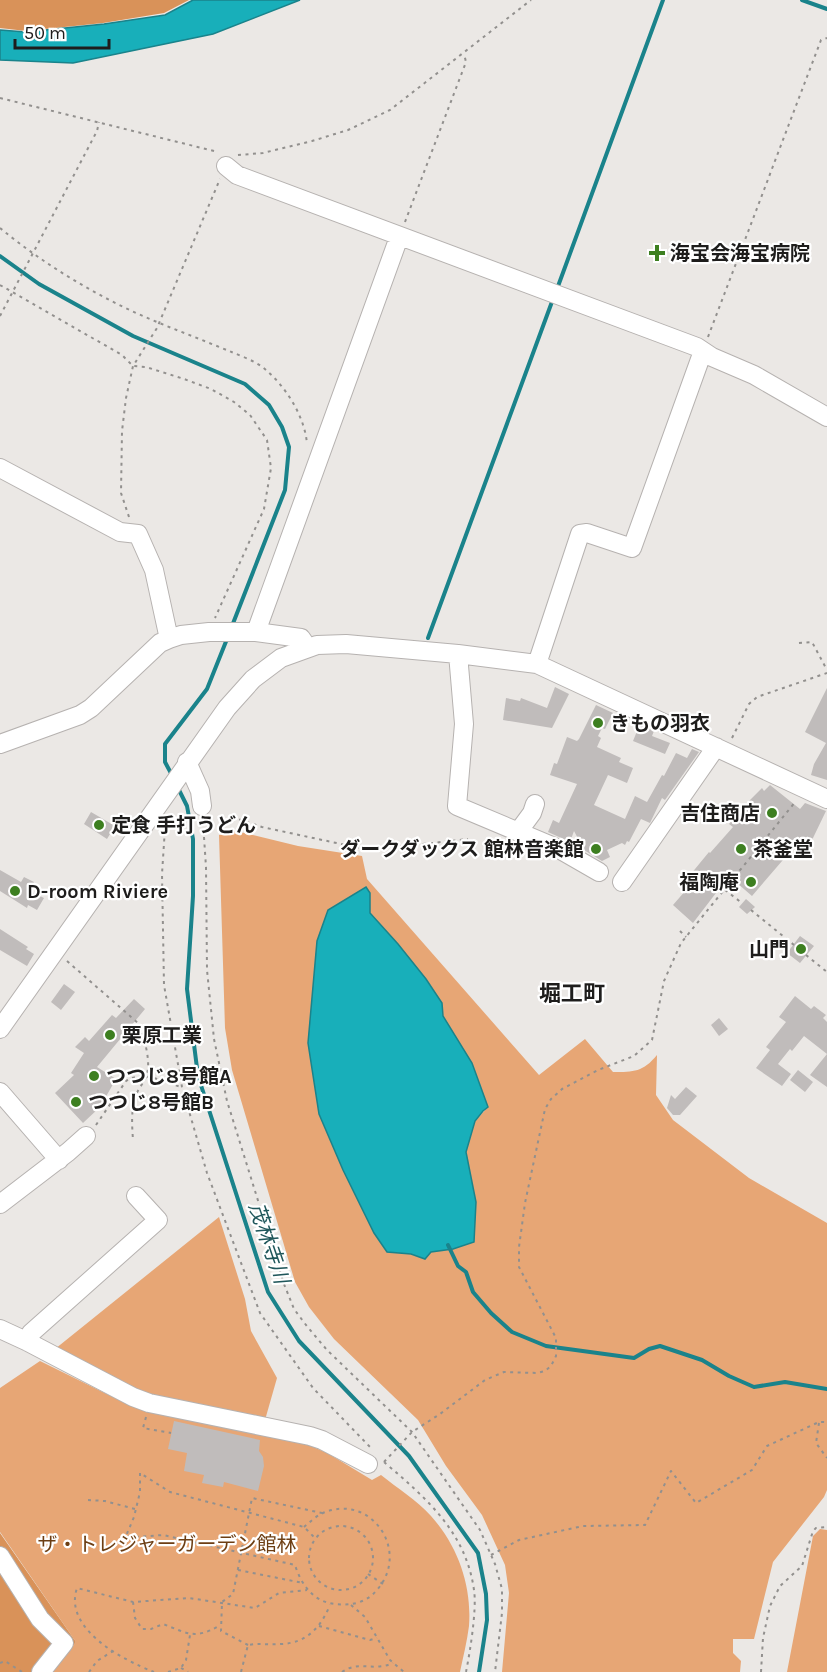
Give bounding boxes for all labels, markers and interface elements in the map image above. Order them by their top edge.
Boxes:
scale bar [15,12,110,50]
text: 50 m [24,22,66,44]
place label: 海宝会海宝病院 [670,242,810,265]
marker: 海宝会海宝病院 [648,244,666,262]
place label: きもの羽衣 [610,712,710,735]
marker: きもの羽衣 [591,716,605,730]
place label: 吉住商店 [680,802,760,825]
marker: 吉住商店 [765,806,779,820]
place label: 定食 手打うどん [111,814,256,837]
marker: 定食 手打うどん [92,818,106,832]
place label: ダークダックス 館林音楽館 [340,838,584,861]
place label: 茶釜堂 [753,838,813,861]
marker: ダークダックス 館林音楽館 [589,842,603,856]
marker: 茶釜堂 [734,842,748,856]
place label: 福陶庵 [679,871,739,894]
marker: 福陶庵 [744,875,758,889]
place label: D-room Riviere [27,880,168,903]
marker: D-room Riviere [8,884,22,898]
place label: 山門 [749,938,789,961]
marker: 山門 [794,942,808,956]
district label: 堀工町 [539,981,605,1007]
place label: 栗原工業 [122,1024,202,1047]
marker: 栗原工業 [103,1028,117,1042]
place label: つつじ8号館A [106,1065,232,1088]
marker: つつじ8号館A [87,1069,101,1083]
place label: つつじ8号館B [88,1091,214,1114]
marker: つつじ8号館B [69,1095,83,1109]
water label: 茂林寺川 [244,1199,295,1289]
park label: ザ・トレジャーガーデン館林 [38,1533,297,1556]

